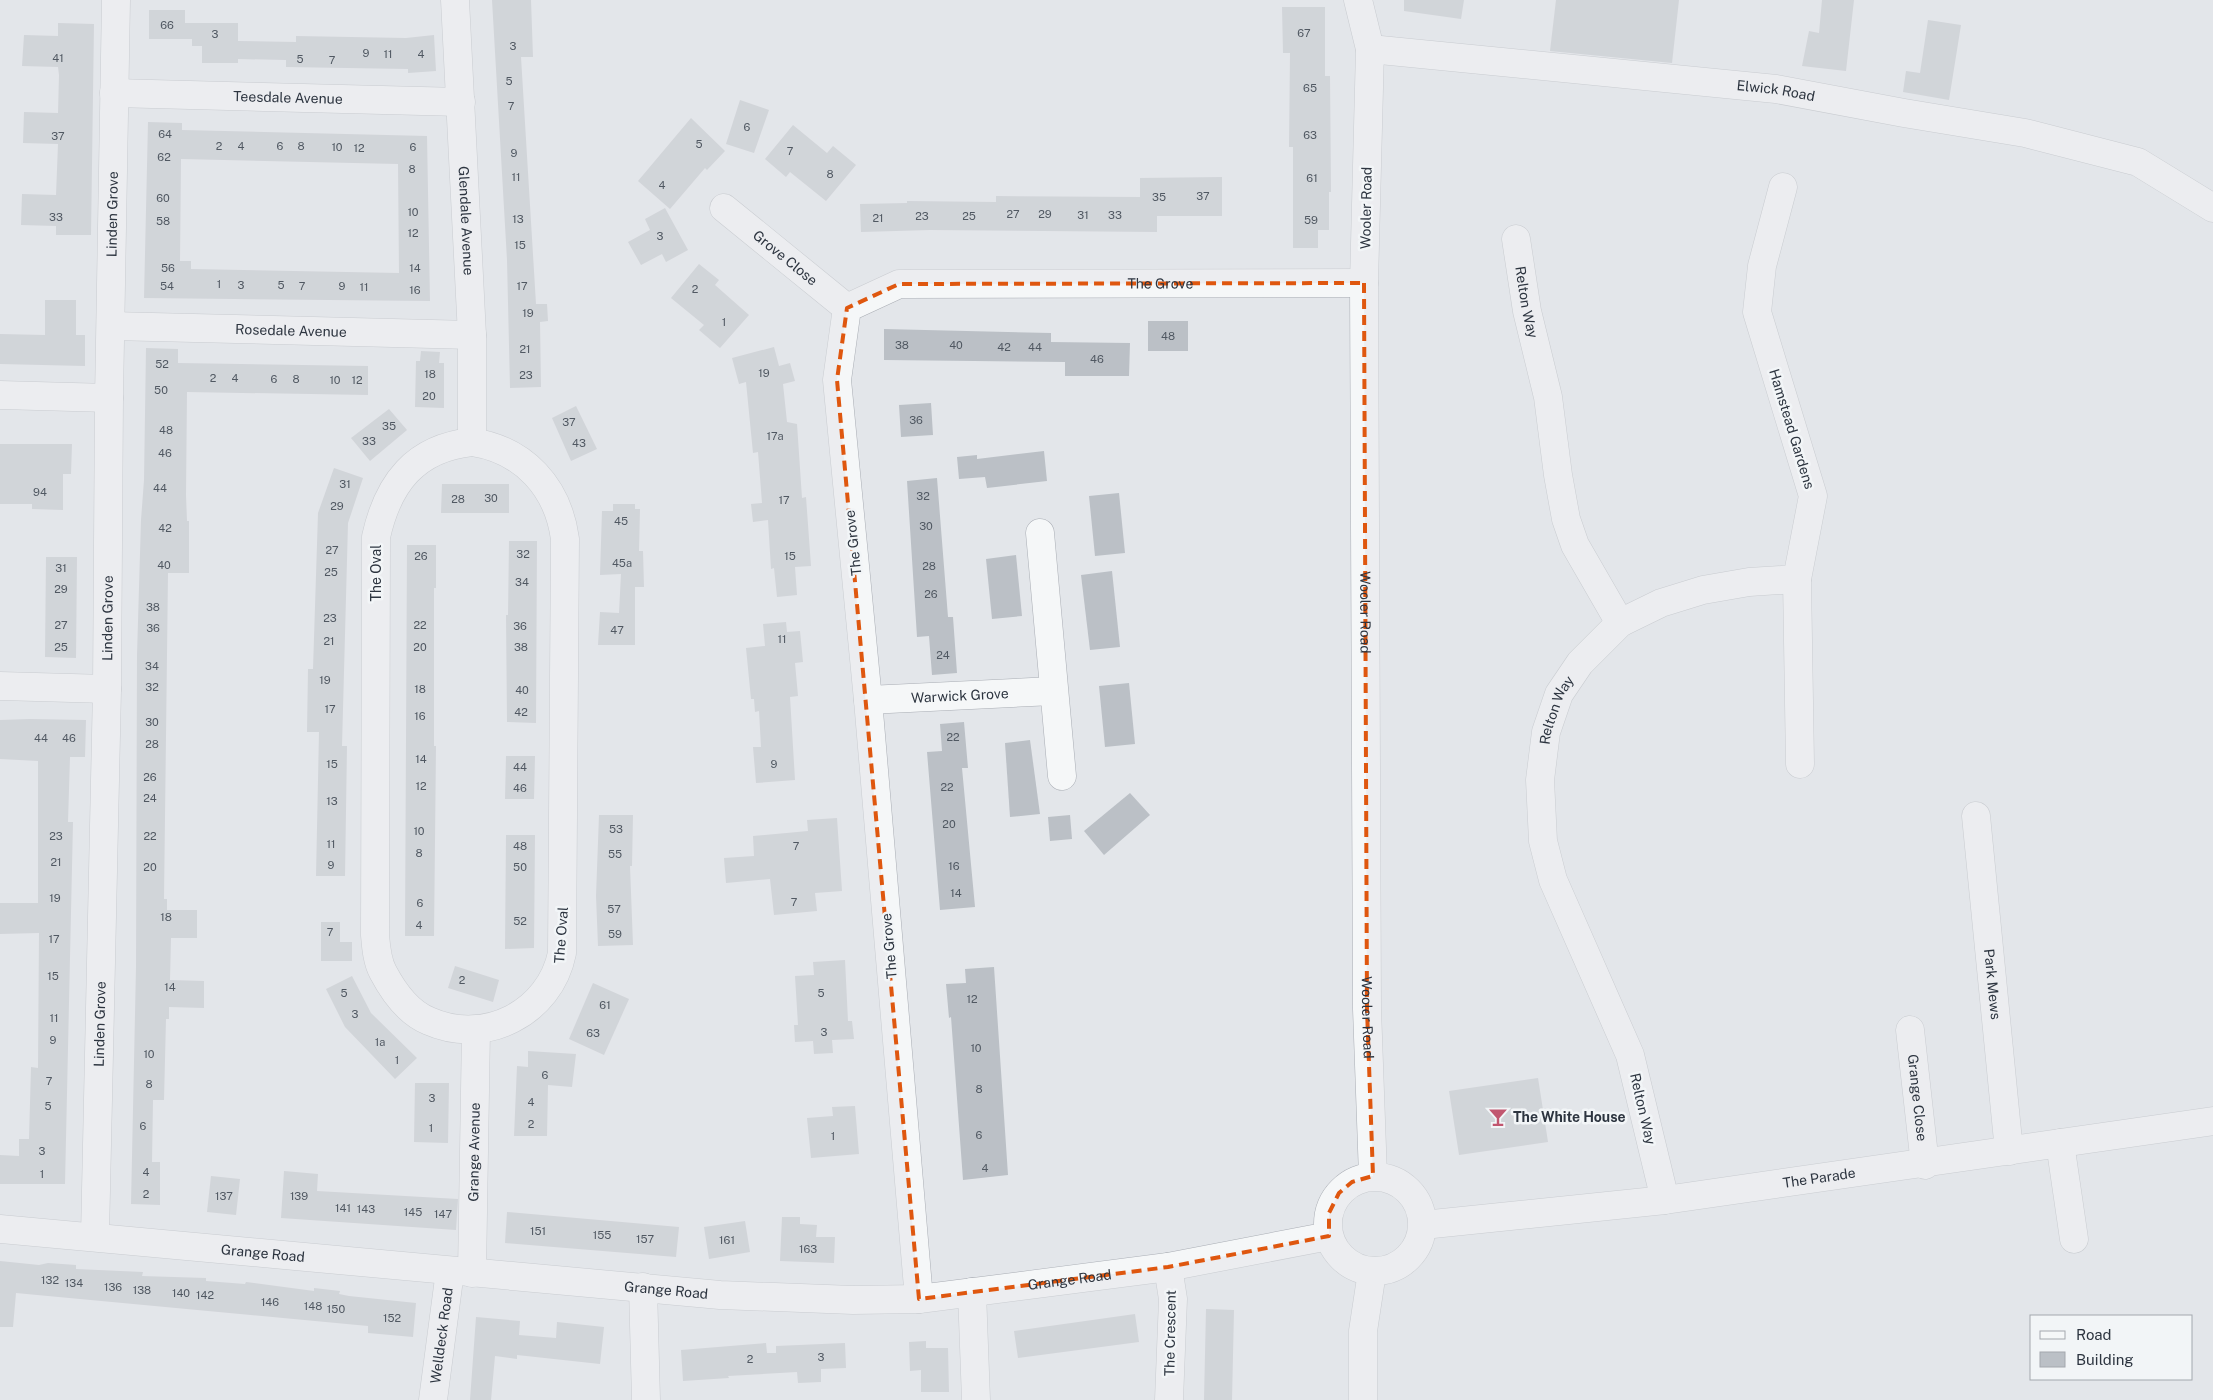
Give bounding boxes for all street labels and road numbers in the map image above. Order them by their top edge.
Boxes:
street label: Elwick Road [1736,77,1816,104]
street label: Teesdale Avenue [233,88,343,107]
street label: Glendale Avenue [455,166,477,276]
street label: Wooler Road [1357,167,1375,249]
street label: Linden Grove [103,171,121,257]
street label: Grove Close [750,227,821,289]
street label: Relton Way [1512,265,1541,340]
street label: The Grove [1127,275,1193,292]
street label: Rosedale Avenue [235,321,347,340]
street label: Hamstead Gardens [1766,367,1818,491]
street label: The Grove [842,509,864,577]
street label: The Oval [368,545,384,601]
street label: Wooler Road [1357,571,1374,654]
street label: Linden Grove [99,575,116,661]
street label: Relton Way [1537,672,1577,745]
street label: Warwick Grove [911,685,1009,706]
street label: The Oval [551,906,571,964]
street label: The Grove [878,912,900,980]
street label: Park Mews [1981,948,2004,1020]
street label: Wooler Road [1359,976,1377,1059]
street label: Linden Grove [91,981,109,1067]
street label: Grange Close [1905,1053,1930,1142]
street label: Relton Way [1627,1072,1659,1147]
street label: Grange Avenue [465,1102,483,1202]
street label: The Parade [1782,1165,1857,1191]
street label: Grange Road [220,1241,306,1265]
street label: Grange Road [1027,1266,1112,1293]
street label: Grange Road [624,1278,709,1302]
street label: Welldeck Road [427,1286,456,1385]
street label: The Crescent [1161,1290,1179,1376]

